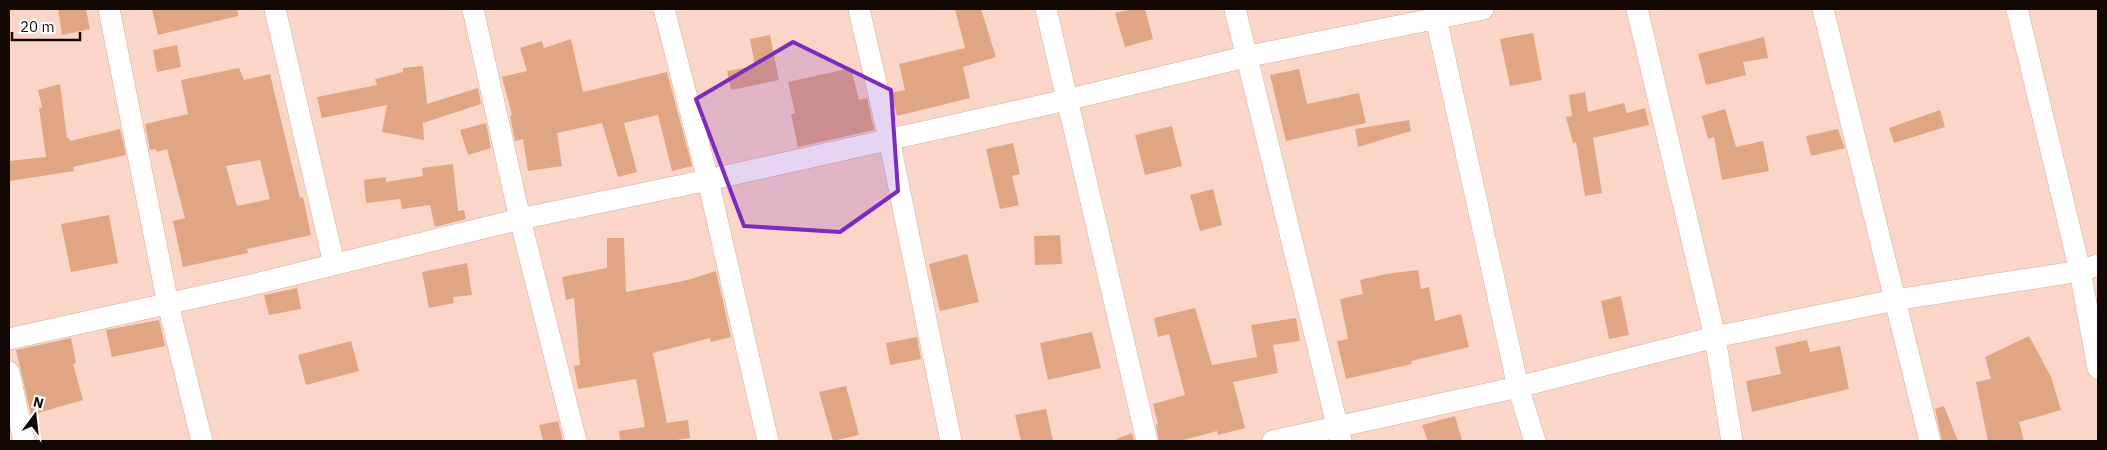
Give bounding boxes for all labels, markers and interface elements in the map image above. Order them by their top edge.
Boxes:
scale bar [12,10,80,42]
text: 20 m [20,17,55,36]
north arrow [10,390,60,440]
text: N [31,392,46,412]

